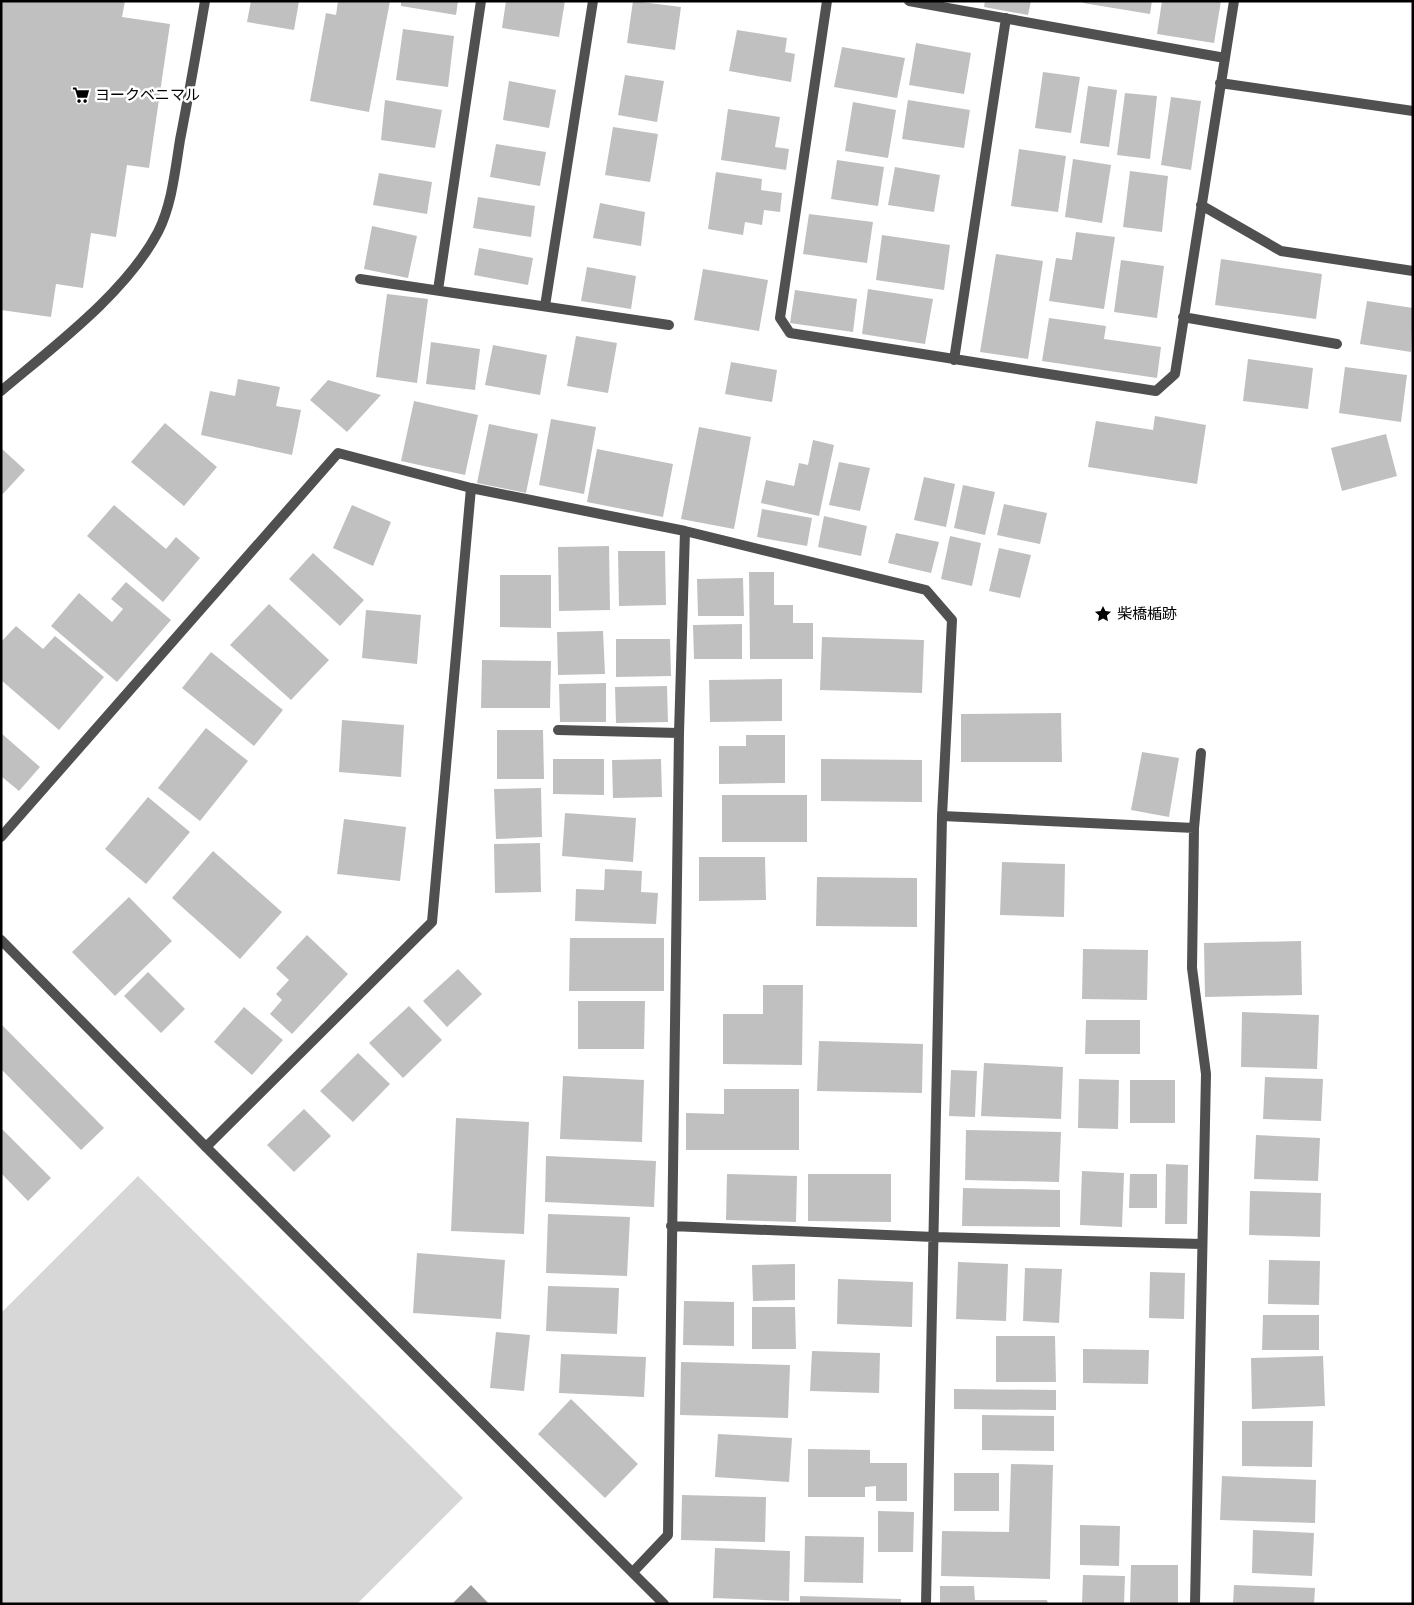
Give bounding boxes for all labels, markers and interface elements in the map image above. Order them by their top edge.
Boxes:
supermarket icon: ヨークベニマル [71,85,91,105]
place label: ヨークベニマル [95,85,200,105]
place icon: 柴橋楯跡 [1093,604,1113,624]
place label: 柴橋楯跡 [1117,604,1177,624]

